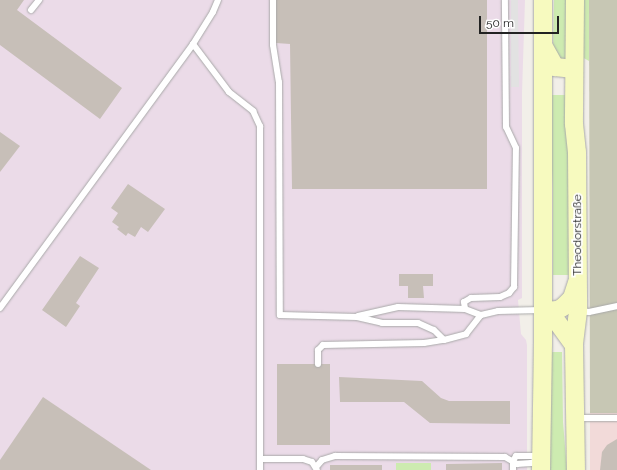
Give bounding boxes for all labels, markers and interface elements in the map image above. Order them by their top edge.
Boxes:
scale bar [481,8,561,34]
text: 50 m [486,16,514,30]
street label: Theodorstraße [571,194,585,276]

